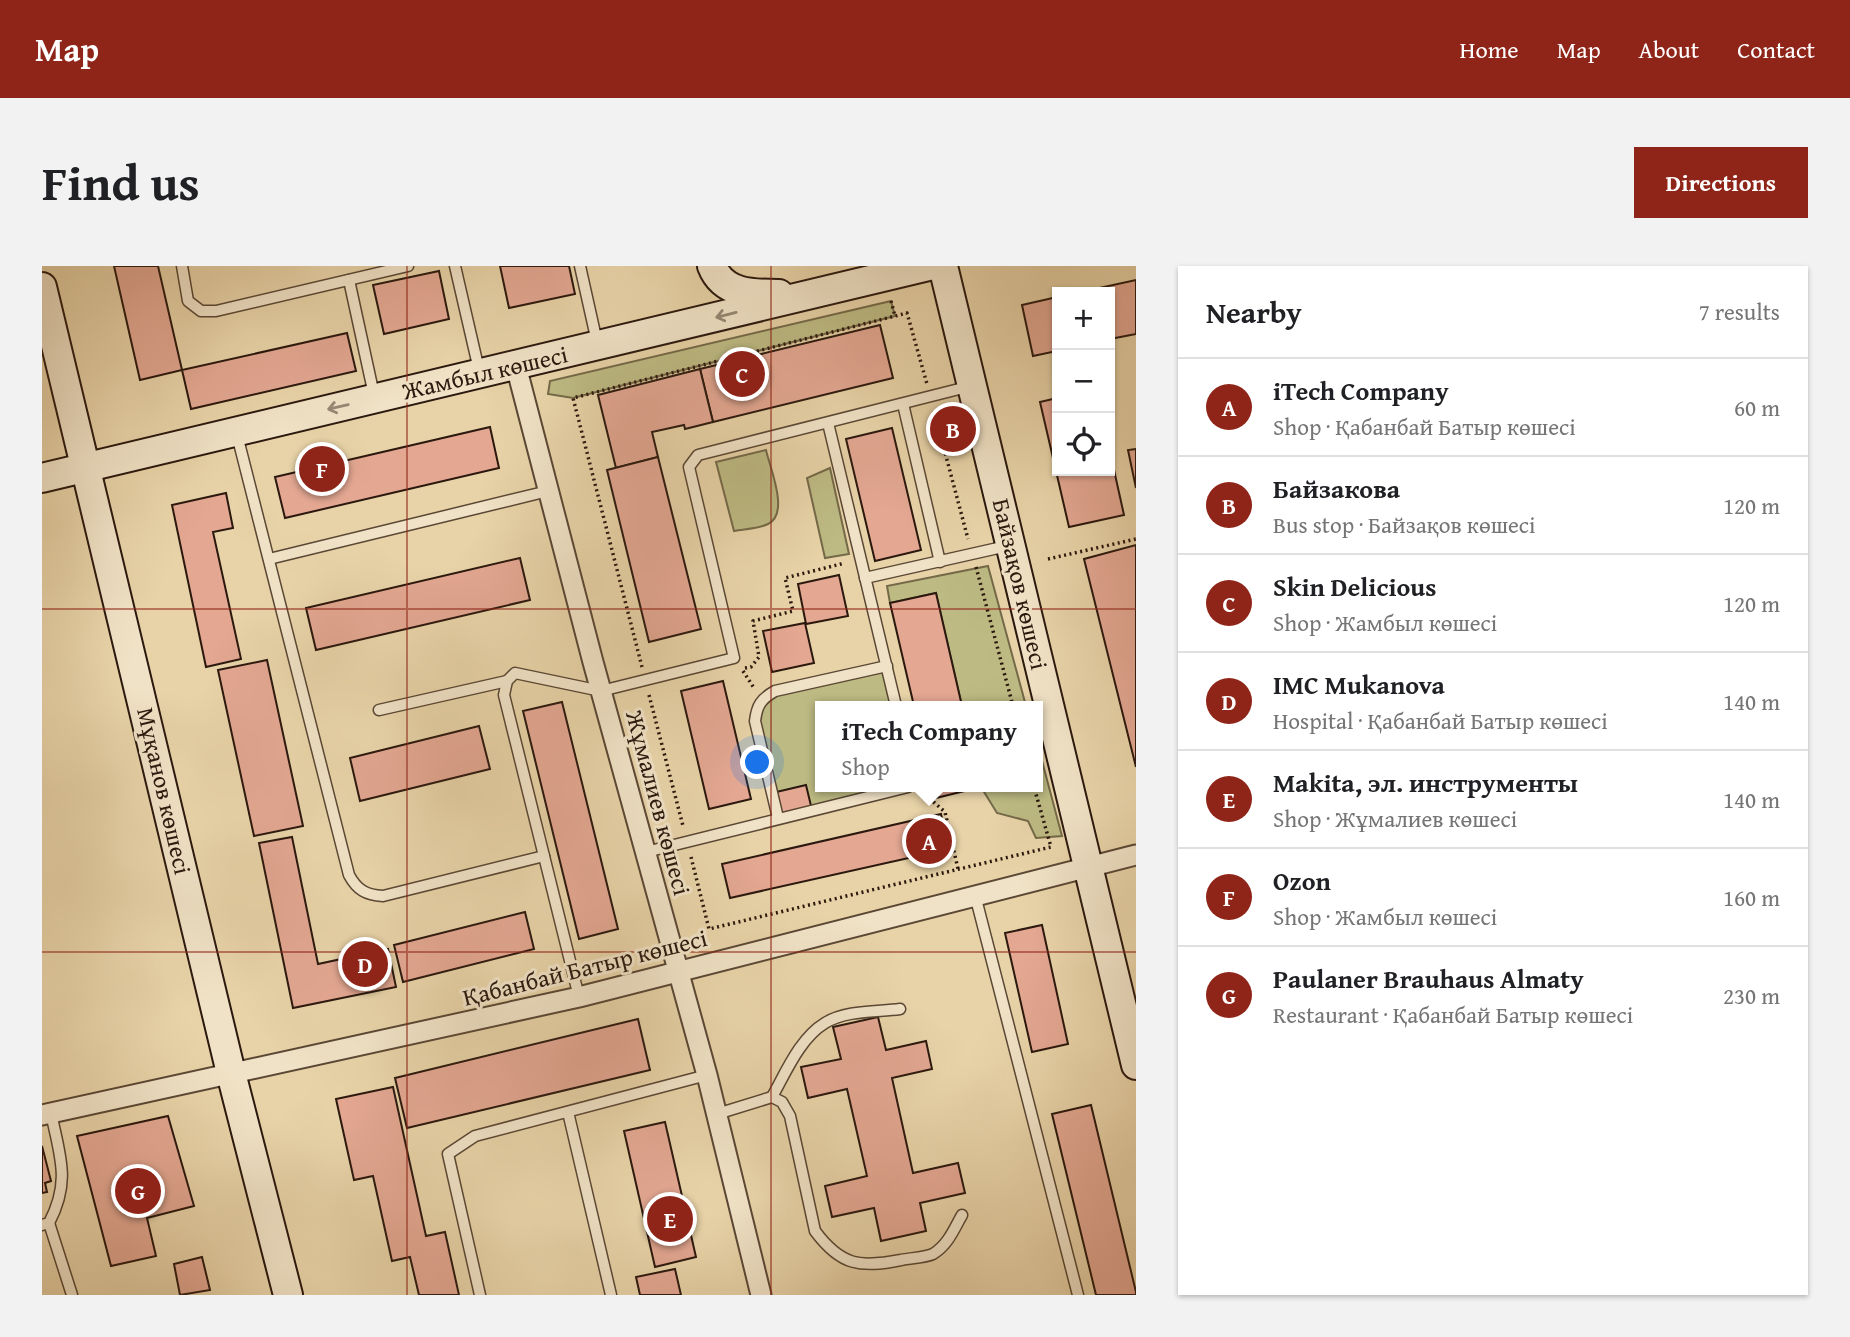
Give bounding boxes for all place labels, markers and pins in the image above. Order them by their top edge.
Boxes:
pin: C [719,348,765,400]
pin: B [930,403,976,455]
pin: F [299,443,345,495]
pin: A [906,815,952,867]
pin: D [342,938,388,990]
pin: G [115,1165,161,1217]
pin: E [647,1193,693,1245]

